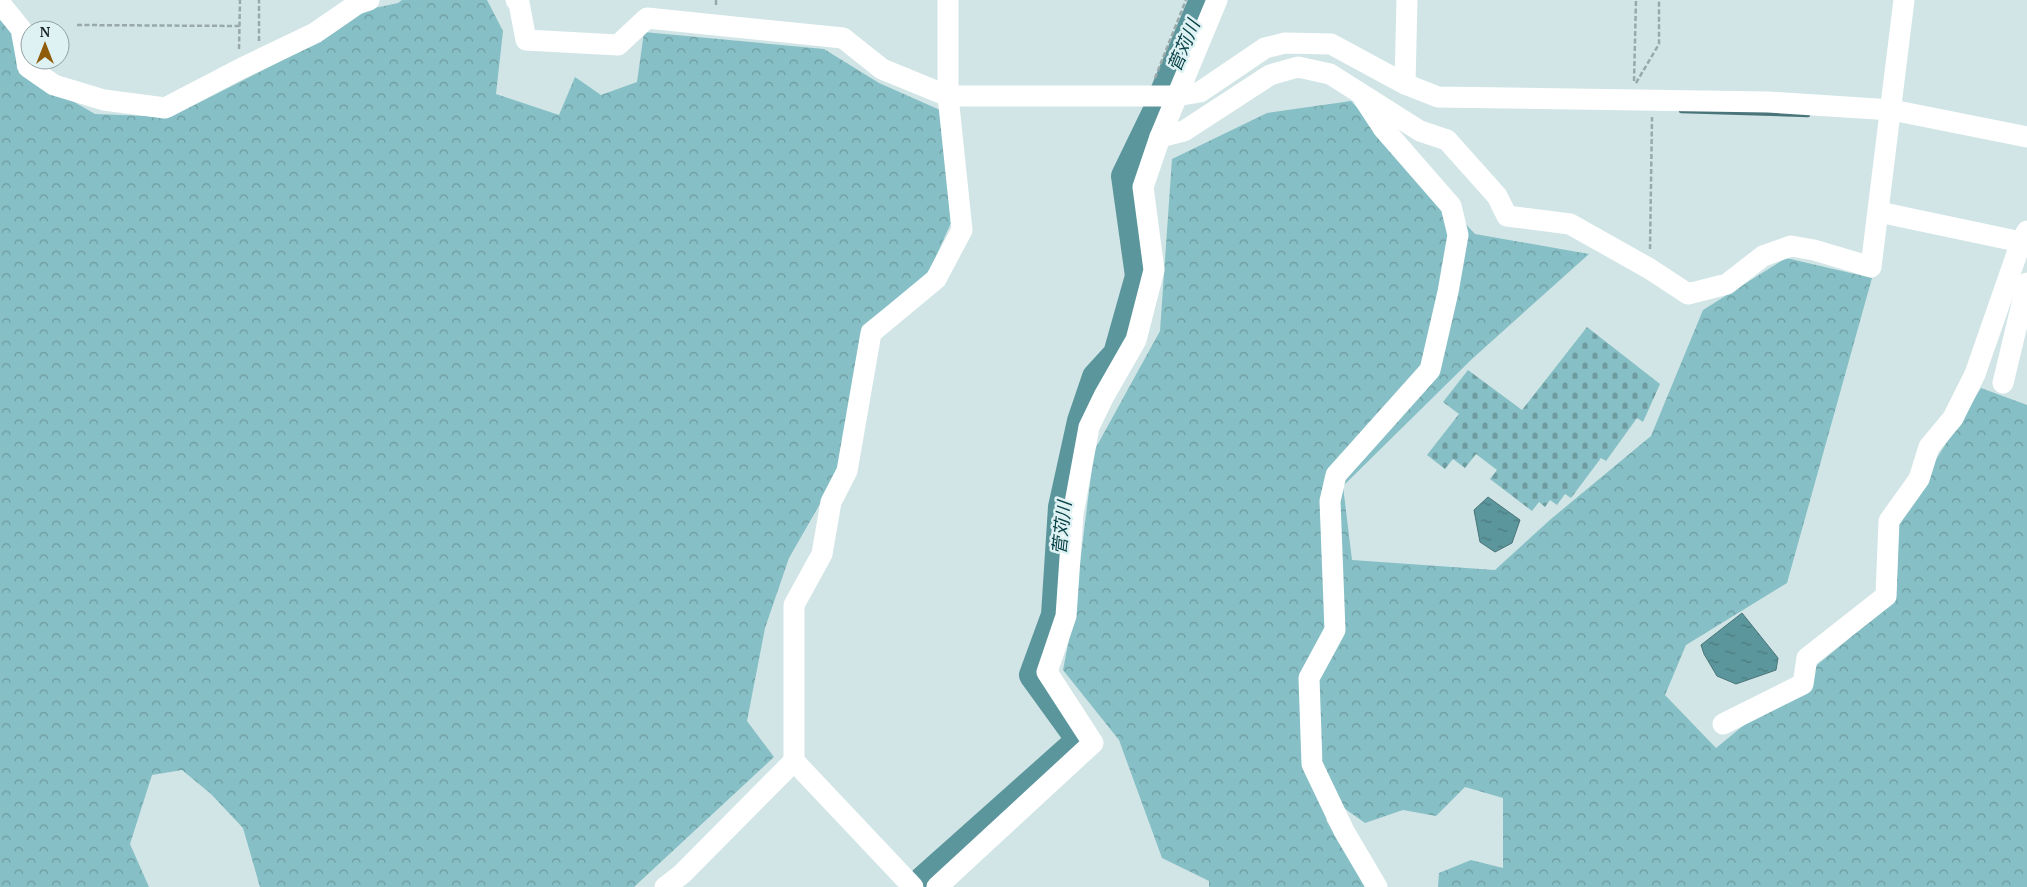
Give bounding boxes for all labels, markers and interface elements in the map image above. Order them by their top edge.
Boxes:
water label: 菅苅川 [1161,14,1205,75]
north arrow [20,20,70,70]
text: N [40,22,51,41]
water label: 菅苅川 [1046,498,1076,556]

